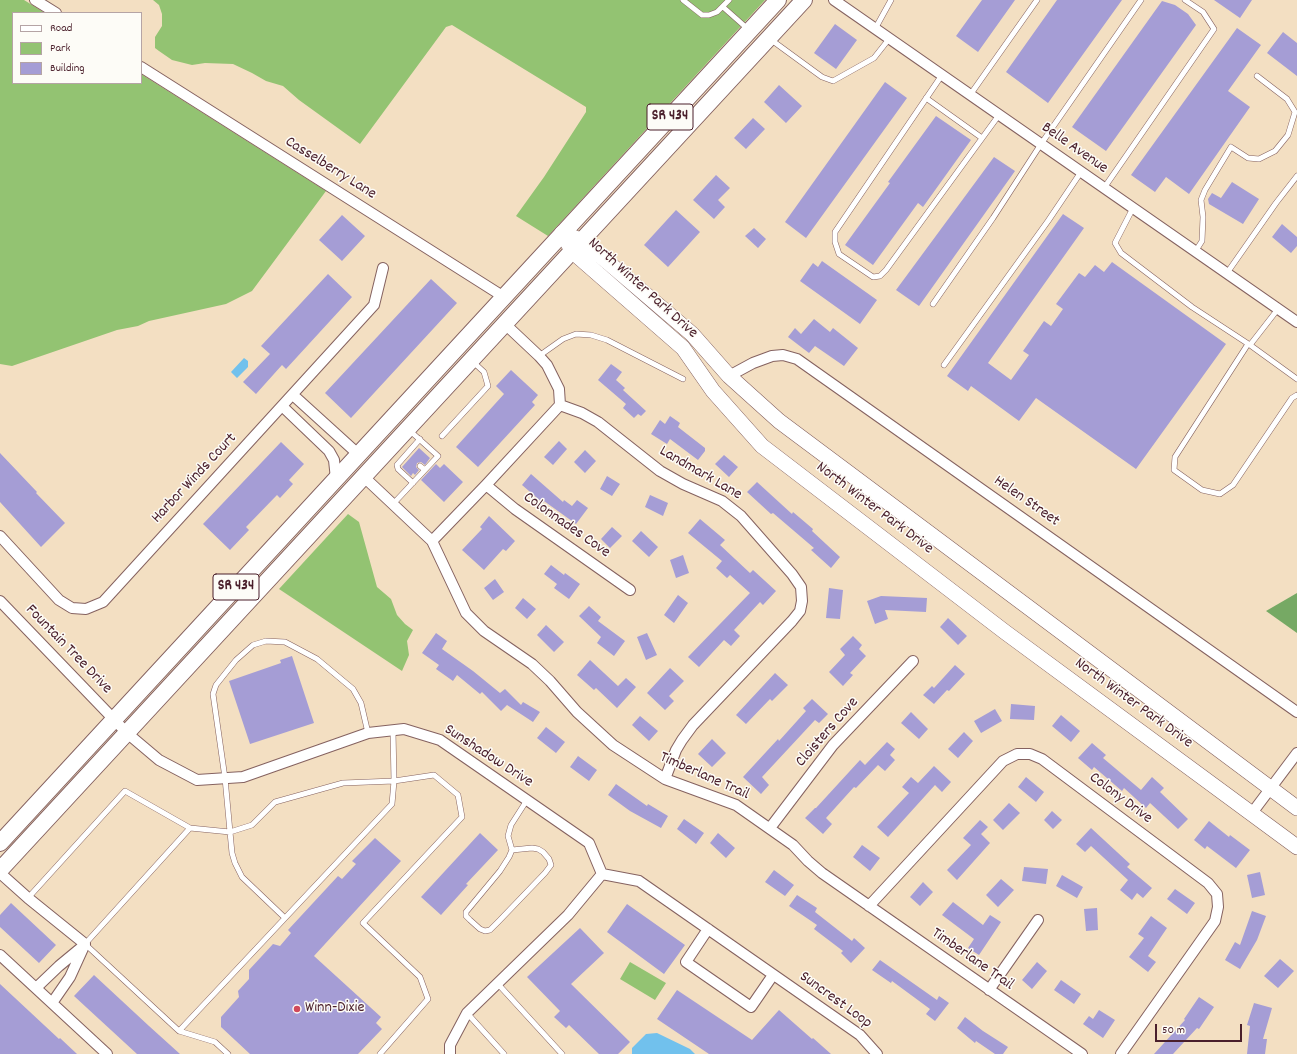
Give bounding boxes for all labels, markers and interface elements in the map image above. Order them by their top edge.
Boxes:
legend [12,12,142,84]
text: Road [50,20,72,37]
text: Park [50,40,70,57]
text: Building [50,60,85,77]
road number: SR 434 [647,104,693,130]
street label: Belle Avenue [1037,119,1111,179]
street label: Casselberry Lane [281,133,379,205]
street label: North Winter Park Drive [583,234,701,344]
street label: Harbor Winds Court [148,430,242,528]
street label: Landmark Lane [655,443,745,505]
street label: North Winter Park Drive [812,459,936,559]
street label: Helen Street [989,472,1063,532]
street label: Colonnades Cove [519,489,613,563]
road number: SR 434 [213,574,259,600]
street label: Fountain Tree Drive [21,601,115,699]
street label: North Winter Park Drive [1070,655,1196,753]
street label: Cloisters Cove [792,694,864,772]
street label: Sunshadow Drive [440,721,536,793]
street label: Timberlane Trail [656,749,752,805]
street label: Colony Drive [1085,769,1155,829]
street label: Timberlane Trail [927,925,1017,995]
street label: Suncrest Loop [795,968,875,1034]
place label: Winn-Dixie [305,999,364,1019]
marker: Winn-Dixie [292,1004,302,1014]
scale bar [1157,1016,1244,1042]
text: 50 m [1162,1022,1185,1039]

